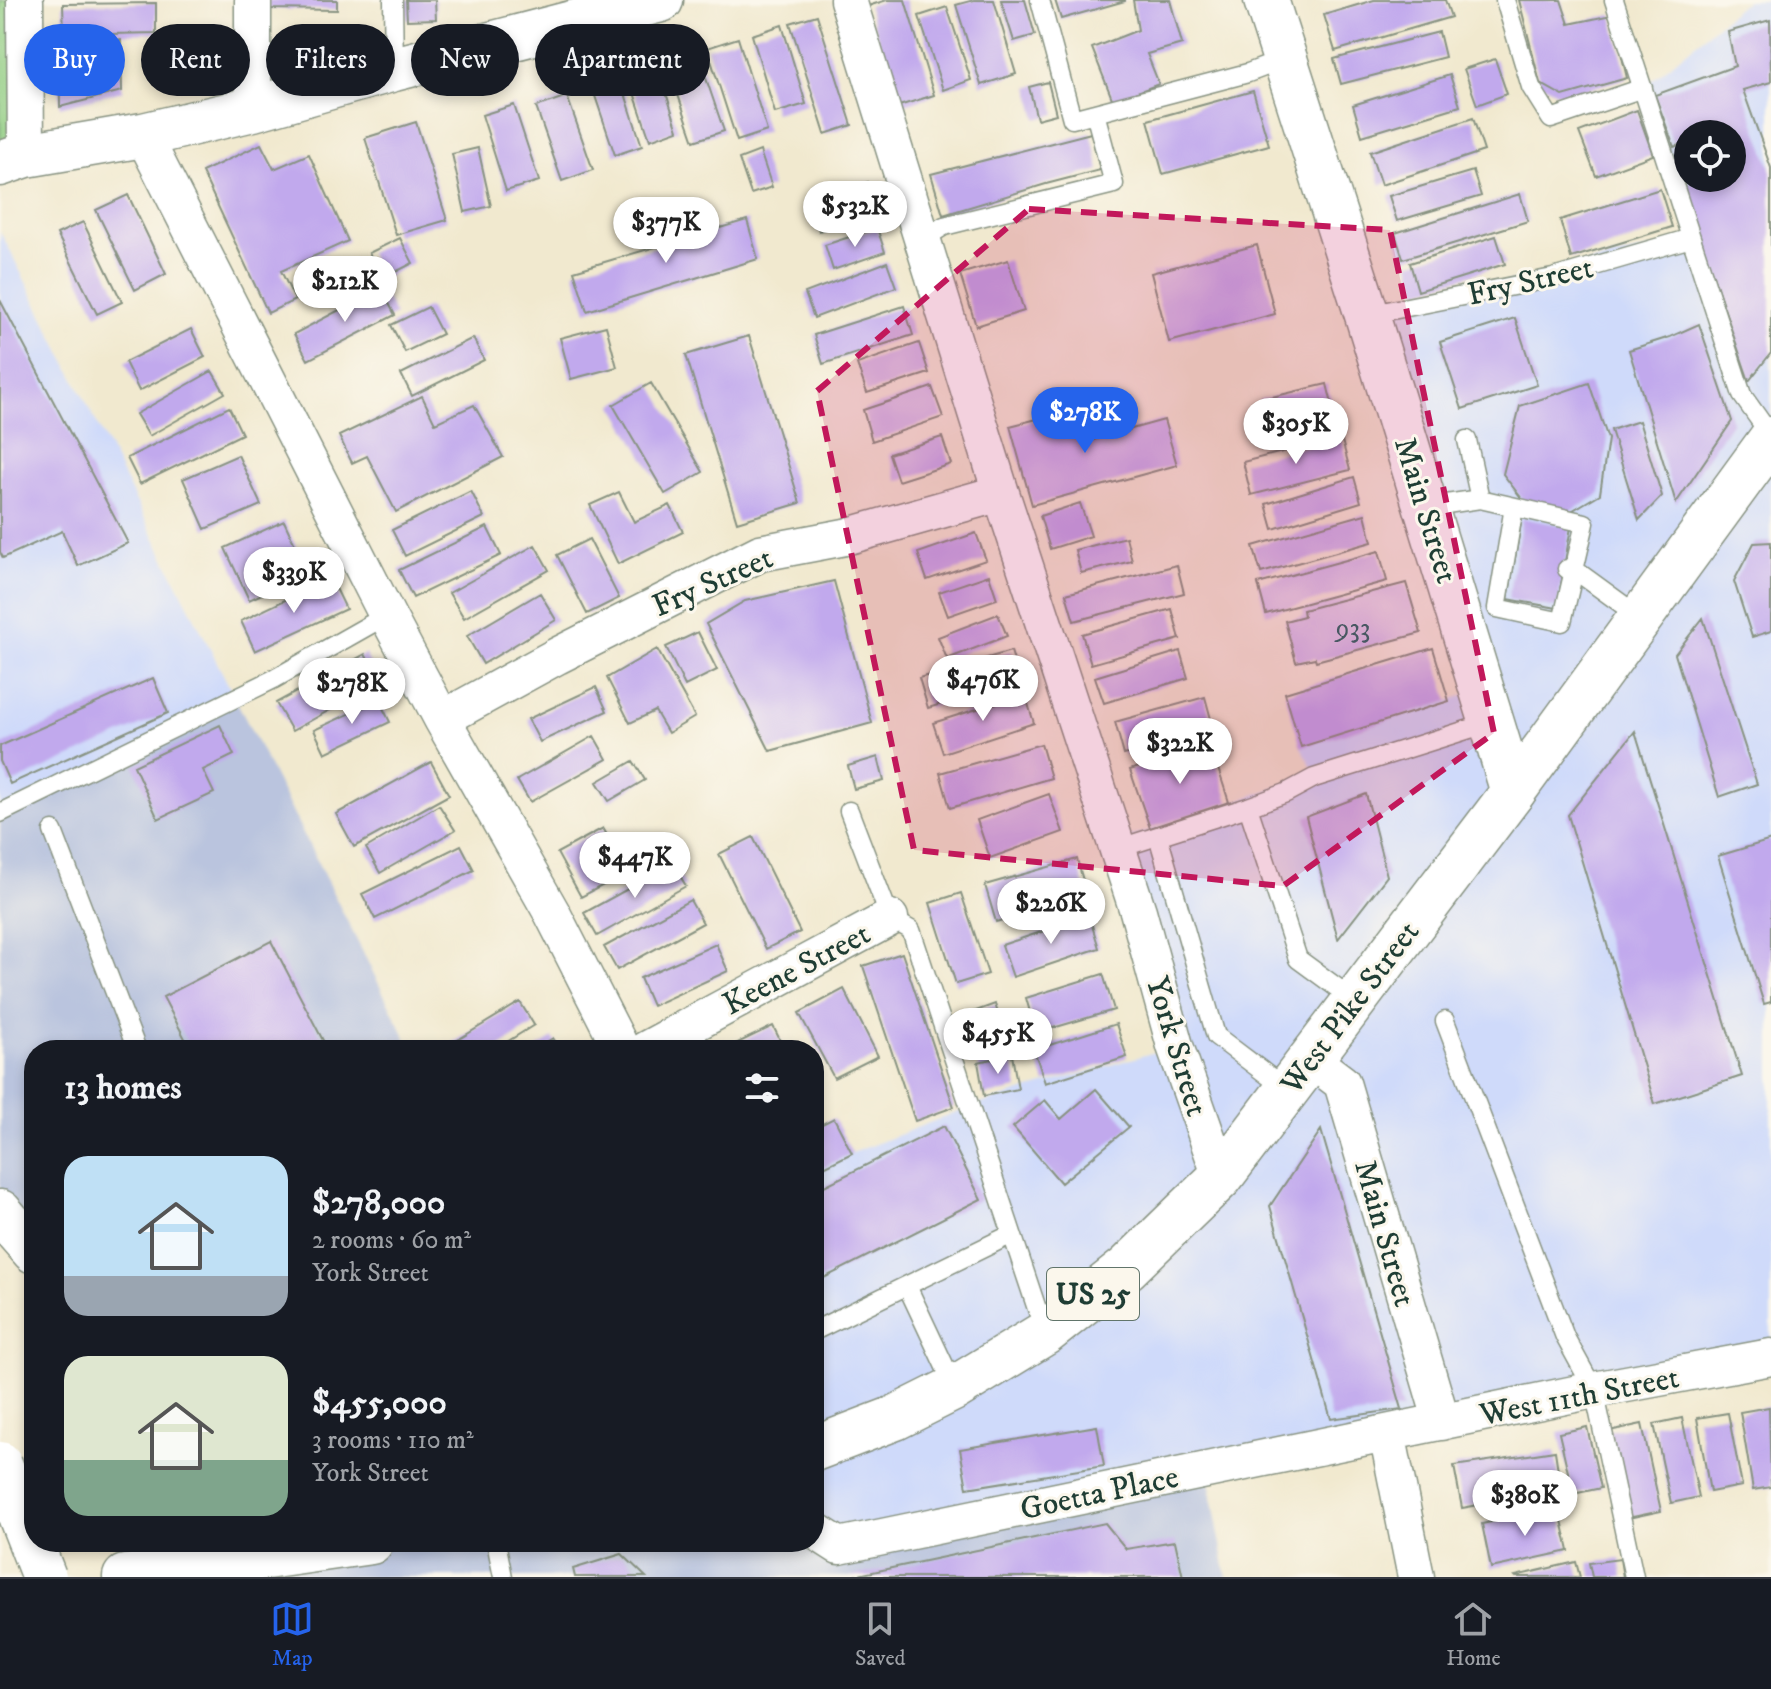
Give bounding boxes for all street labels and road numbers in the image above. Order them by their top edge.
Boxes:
street label: Fry Street [1464,248,1597,316]
street label: Main Street [1384,433,1466,588]
street label: Fry Street [646,539,779,627]
street label: West Pike Street [1272,913,1429,1104]
street label: Keene Street [716,914,877,1025]
street label: York Street [1136,972,1216,1121]
street label: Main Street [1344,1156,1424,1311]
road number: US 25 [1047,1268,1139,1320]
street label: West 11th Street [1475,1358,1682,1436]
street label: Goetta Place [1017,1458,1182,1530]

